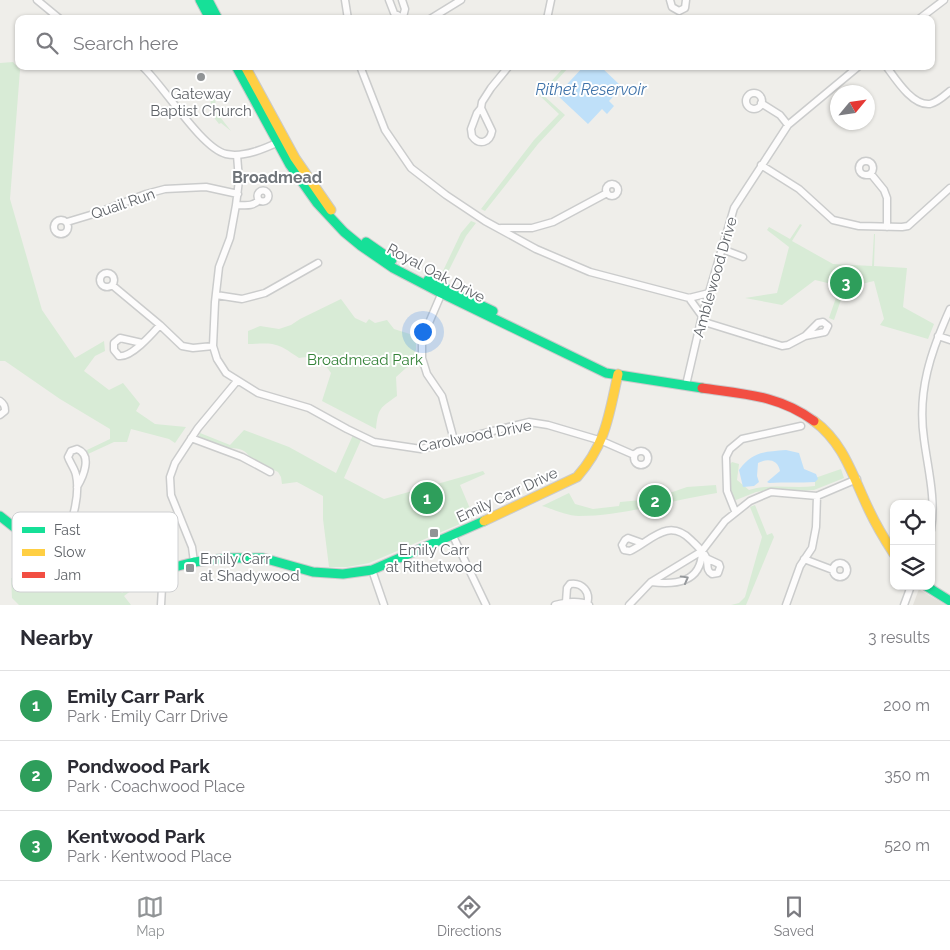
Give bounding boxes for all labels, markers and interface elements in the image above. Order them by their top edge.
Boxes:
search box [15,15,935,70]
icon: search [33,29,61,57]
text: Search here [73,32,179,54]
marker: Gateway Baptist Church [195,71,207,83]
water label: Rithet Reservoir [536,80,647,99]
place label: Gateway Baptist Church [150,85,252,120]
north arrow [830,85,875,130]
district label: Broadmead [232,168,322,187]
street label: Quail Run [89,185,157,223]
street label: Amblewood Drive [689,214,741,339]
street label: Royal Oak Drive [384,240,488,307]
pin: 3 [830,264,862,302]
your location [410,319,436,345]
park label: Broadmead Park [307,351,423,369]
street label: Carolwood Drive [417,416,533,456]
street label: Emily Carr Drive [453,464,561,526]
pin: 1 [411,479,443,517]
pin: 2 [639,482,671,520]
map controls [890,500,935,590]
button: locate [890,500,935,545]
legend [12,512,178,592]
text: Fast [54,522,81,538]
marker: Emily Carr at Rithetwood [428,527,440,539]
place label: Emily Carr at Rithetwood [386,541,482,576]
text: Slow [54,544,86,560]
button: layers [890,545,935,590]
place label: Emily Carr at Shadywood [200,550,300,585]
marker: Emily Carr at Shadywood [184,562,196,574]
text: Jam [54,567,81,583]
one-way arrow [680,575,689,585]
text: Nearby [20,625,93,650]
text: 3 results [868,628,930,647]
text: Emily Carr Park [67,685,204,707]
text: 1 [32,696,40,715]
text: 200 m [883,696,930,715]
text: Park · Emily Carr Drive [67,707,228,726]
text: Pondwood Park [67,755,210,777]
text: 2 [31,766,41,785]
text: 350 m [884,766,930,785]
text: Park · Coachwood Place [67,777,245,796]
text: Kentwood Park [67,825,205,847]
text: 3 [32,836,40,855]
text: 520 m [884,836,930,855]
text: Park · Kentwood Place [67,847,232,866]
tab: Map [136,893,165,939]
tab: Directions [437,893,502,939]
tab: Saved [774,893,814,939]

